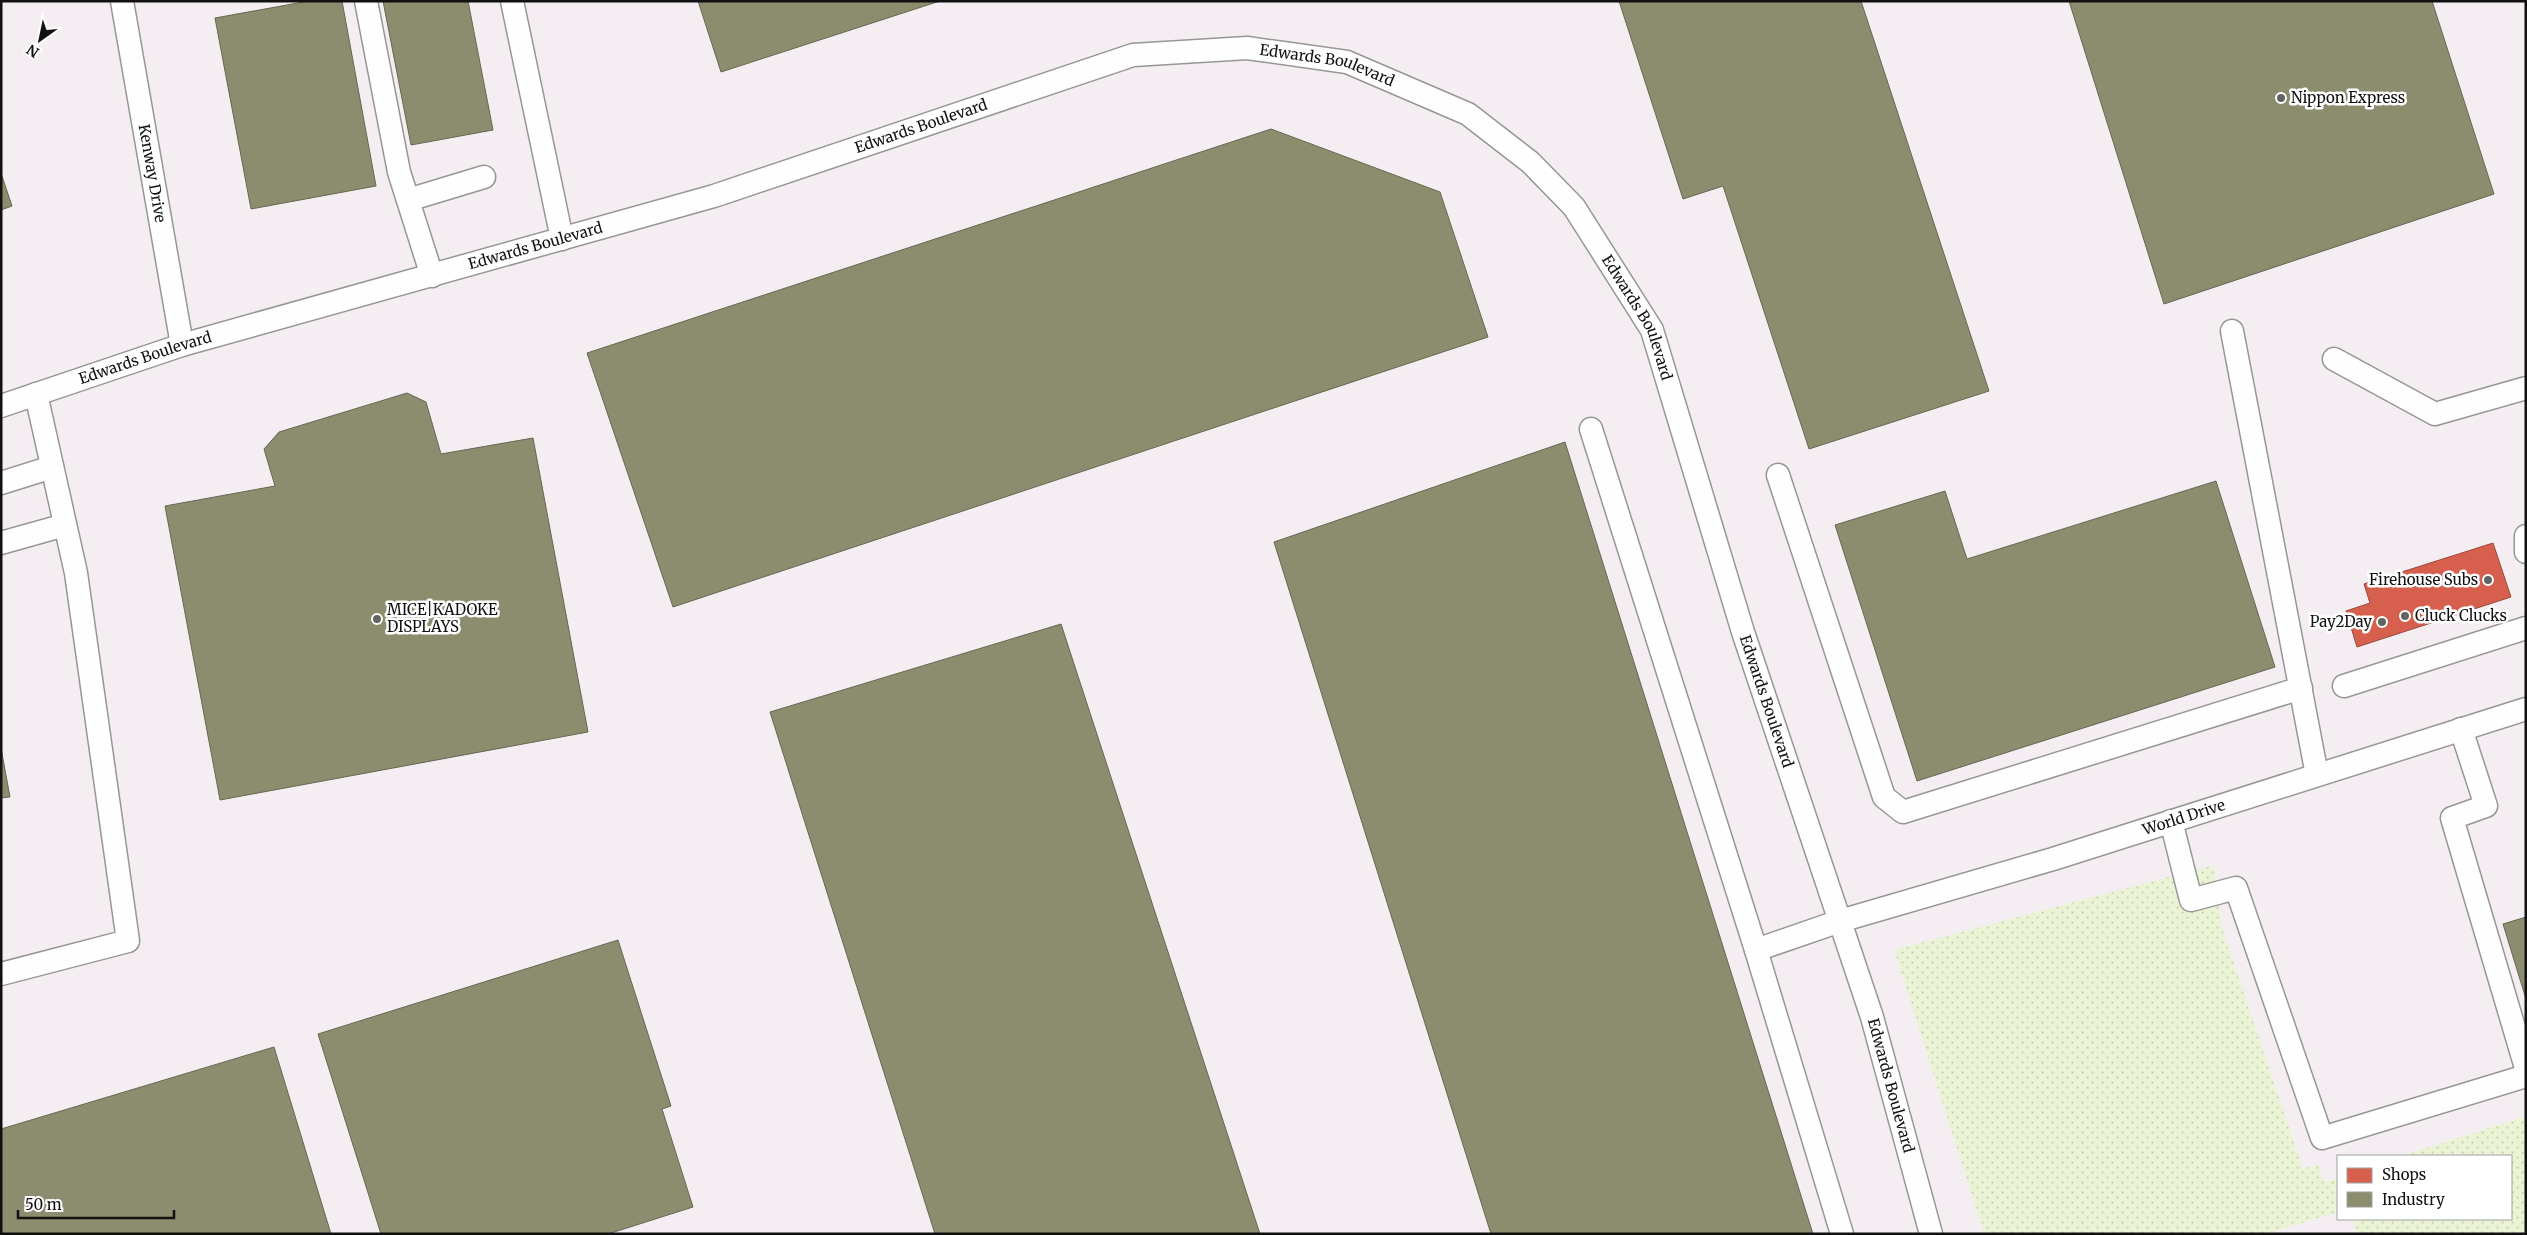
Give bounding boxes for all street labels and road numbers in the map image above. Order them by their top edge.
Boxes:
street label: Edwards Boulevard [1258,40,1397,90]
street label: Edwards Boulevard [852,95,990,157]
street label: Kenway Drive [135,123,171,224]
street label: Edwards Boulevard [466,218,605,273]
street label: Edwards Boulevard [1598,251,1677,382]
street label: Edwards Boulevard [76,327,214,388]
street label: Edwards Boulevard [1736,632,1798,770]
street label: World Drive [2139,795,2228,839]
street label: Edwards Boulevard [1864,1016,1919,1155]

